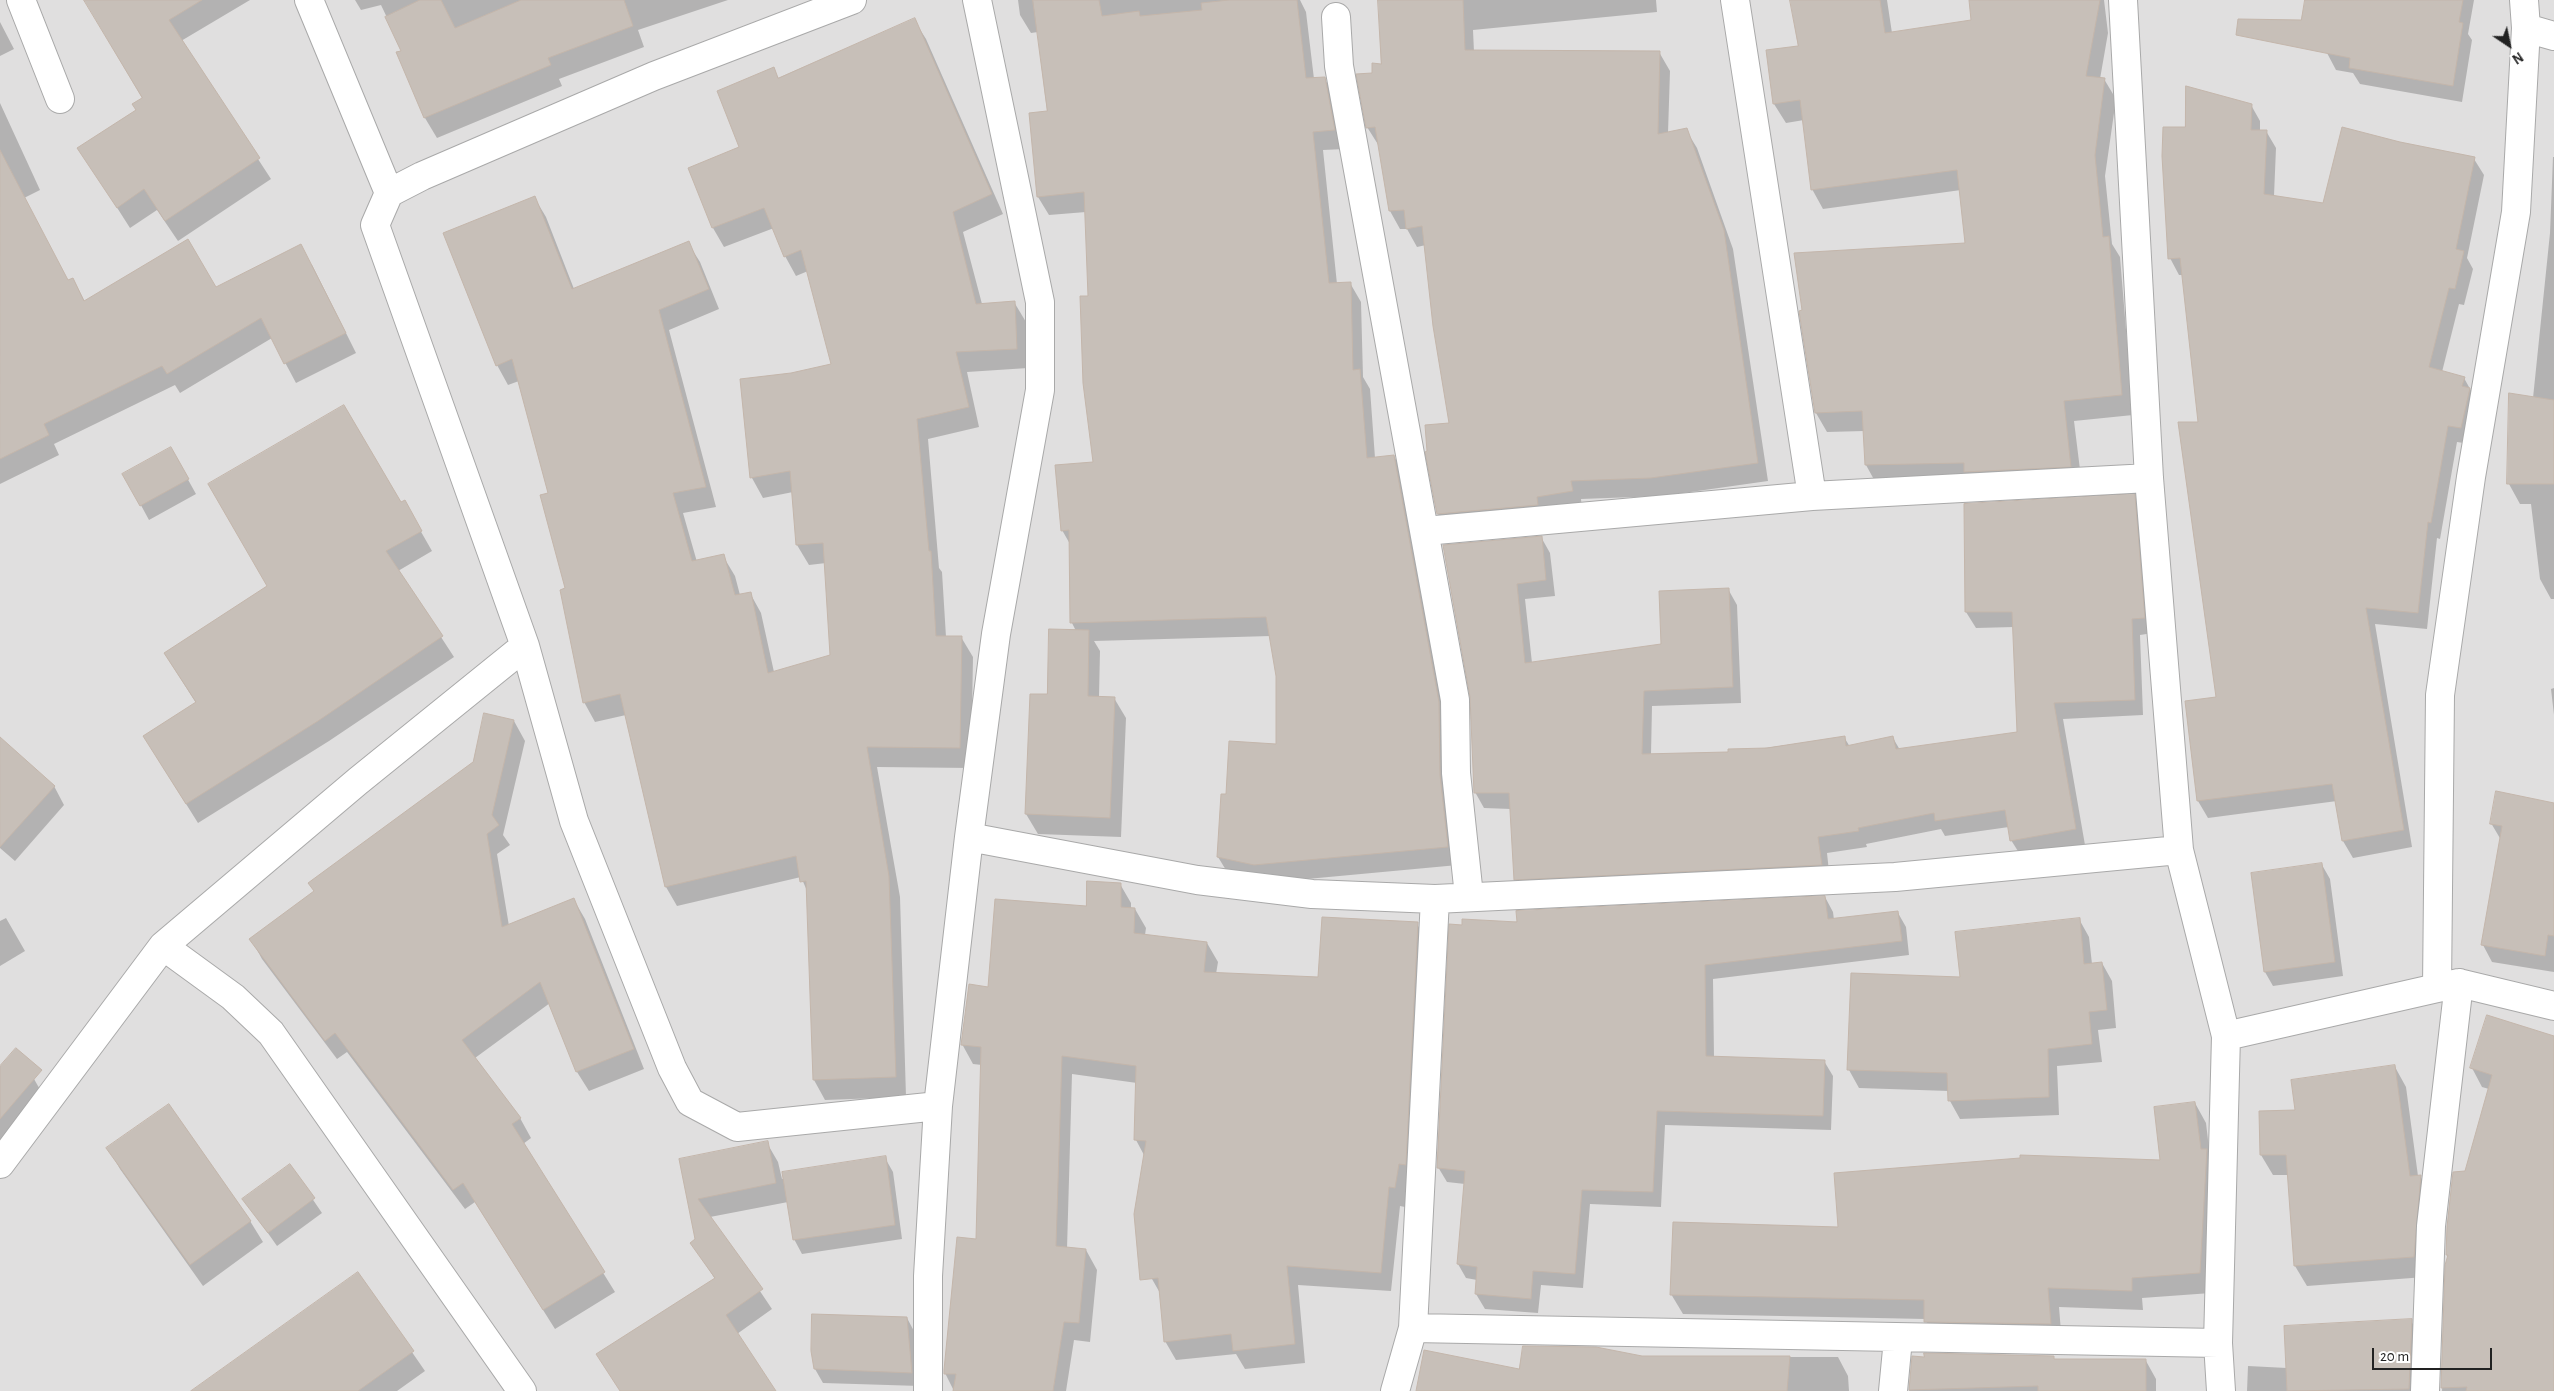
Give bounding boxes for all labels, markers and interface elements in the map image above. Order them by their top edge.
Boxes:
north arrow [2484,20,2534,70]
text: N [2509,49,2525,66]
scale bar [2374,1338,2494,1370]
text: 20 m [2380,1349,2409,1364]

